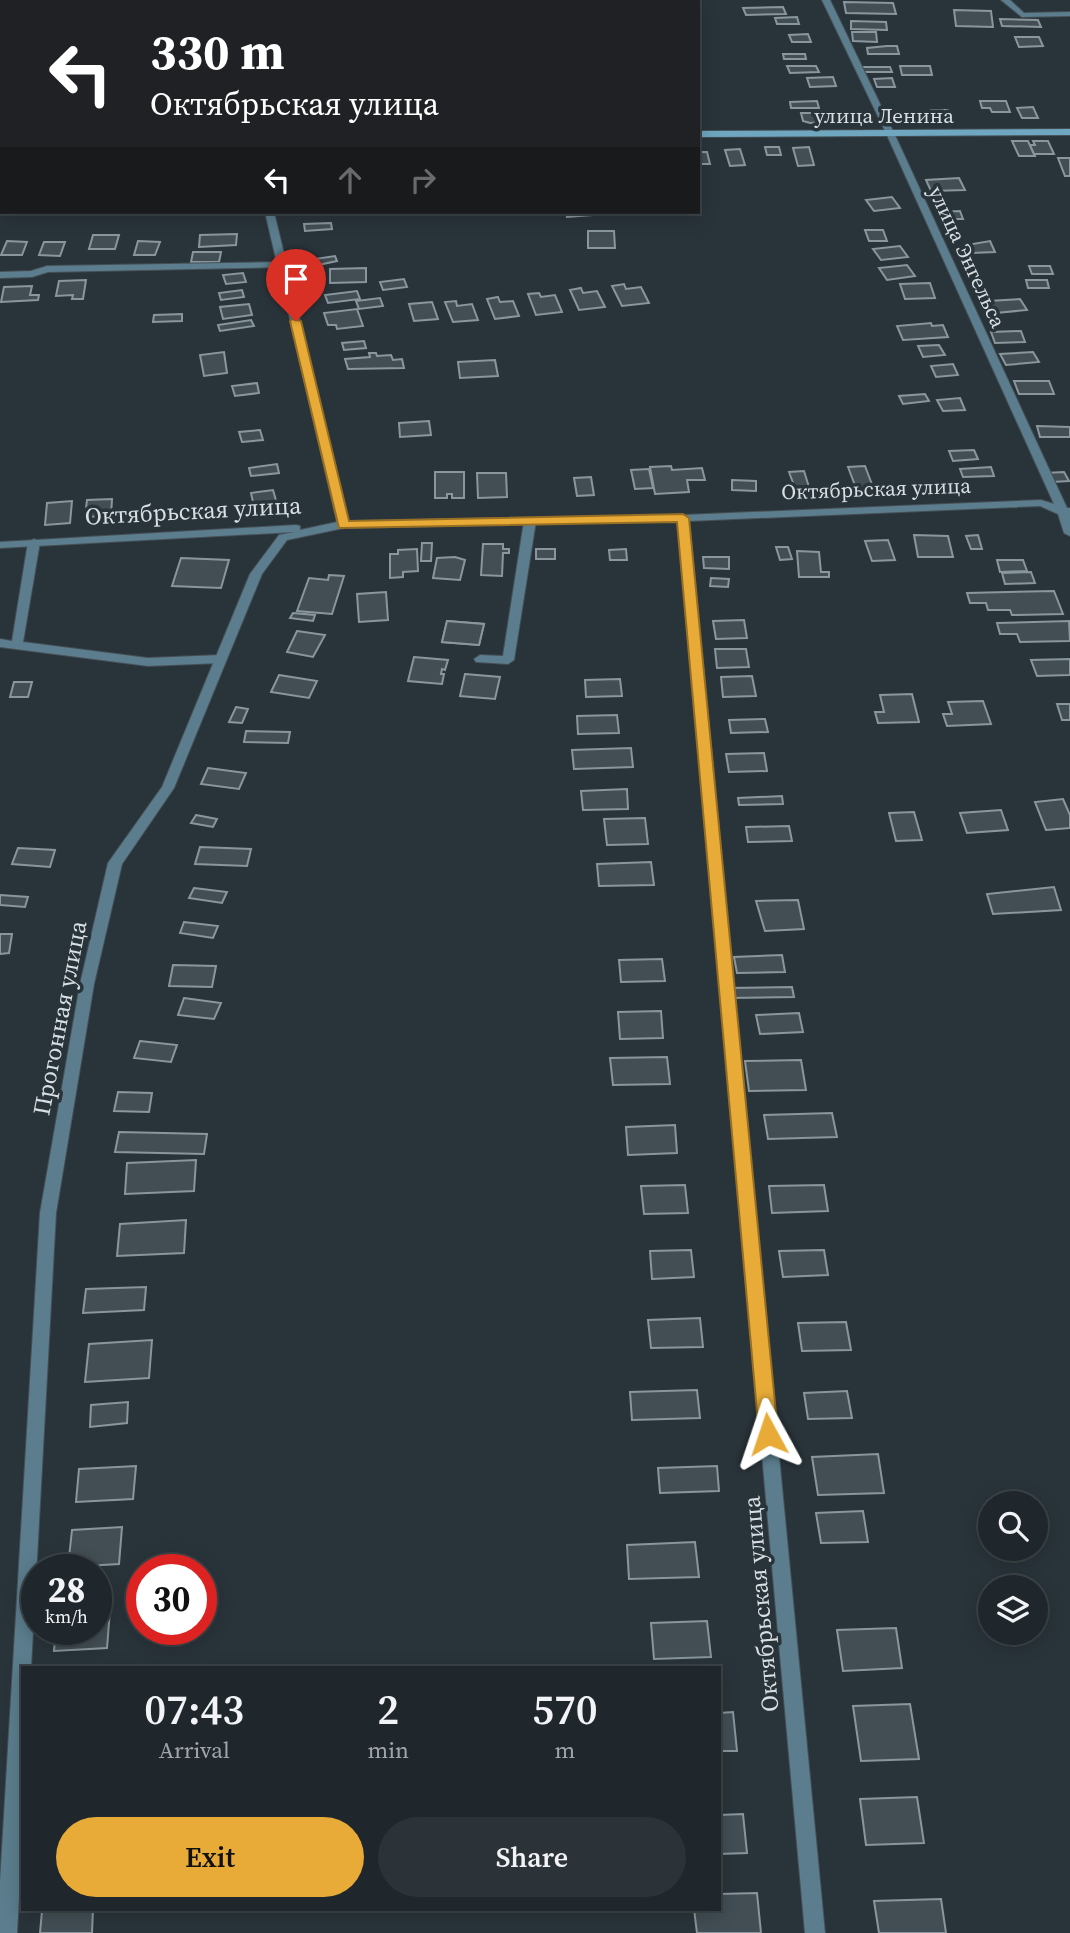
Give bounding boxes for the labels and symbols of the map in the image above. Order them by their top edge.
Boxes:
street label: улица Ленина [814,101,954,130]
street label: улица Энгельса [922,181,1013,333]
pin [266,249,326,321]
street label: Октябрьская улица [781,471,972,506]
street label: Октябрьская улица [84,488,303,533]
street label: Прогонная улица [24,917,95,1118]
position arrow [731,1397,805,1471]
street label: Октябрьская улица [735,1494,786,1713]
speed limit sign: 30 [126,1554,217,1645]

